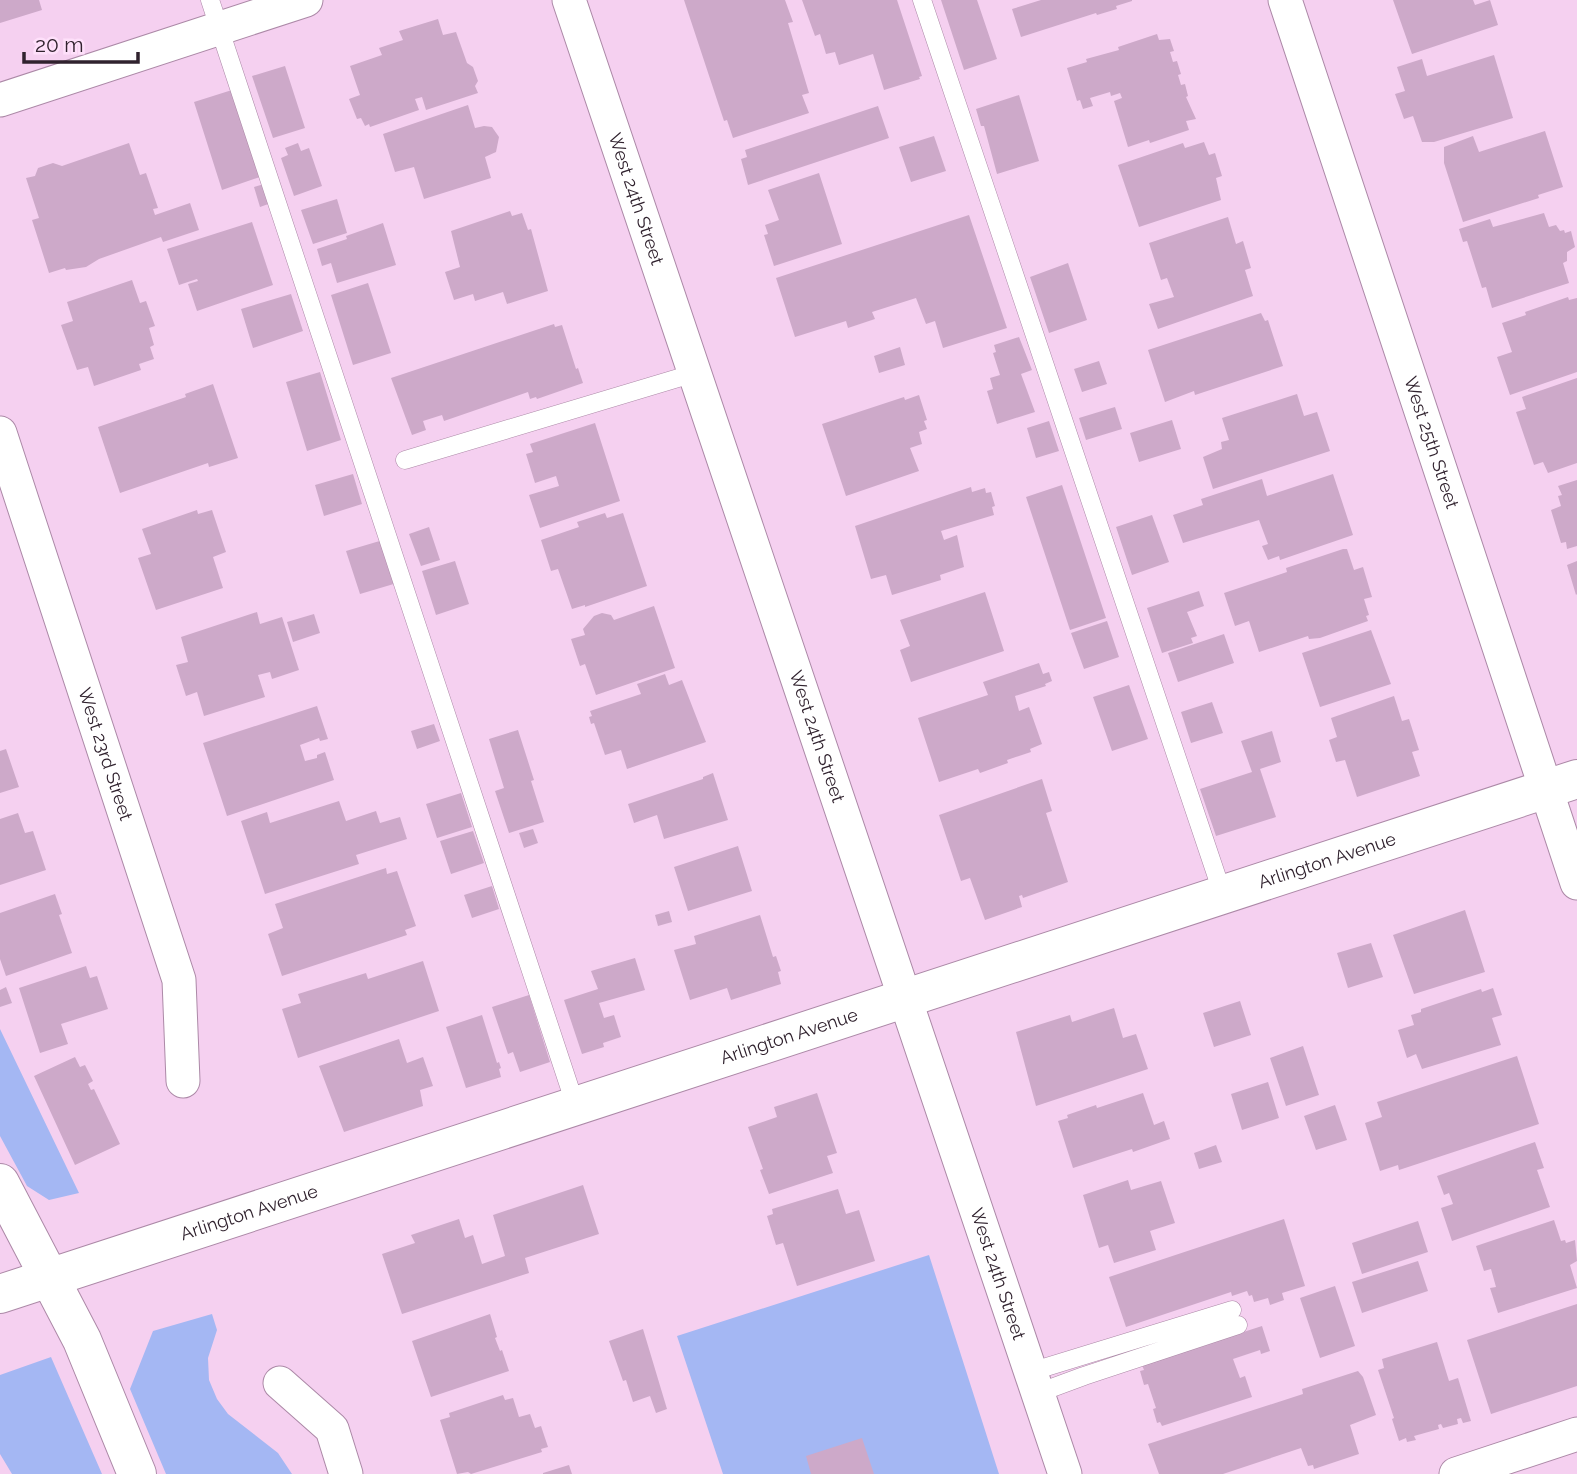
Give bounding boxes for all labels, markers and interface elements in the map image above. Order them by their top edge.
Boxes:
scale bar [24,21,138,65]
text: 20 m [35,32,83,57]
street label: West 24th Street [605,130,668,268]
street label: West 25th Street [1400,374,1463,511]
street label: West 24th Street [785,668,849,805]
street label: West 23rd Street [74,685,137,823]
street label: Arlington Avenue [1255,828,1399,892]
street label: Arlington Avenue [717,1004,861,1068]
street label: Arlington Avenue [178,1180,321,1244]
street label: West 24th Street [966,1205,1030,1342]

